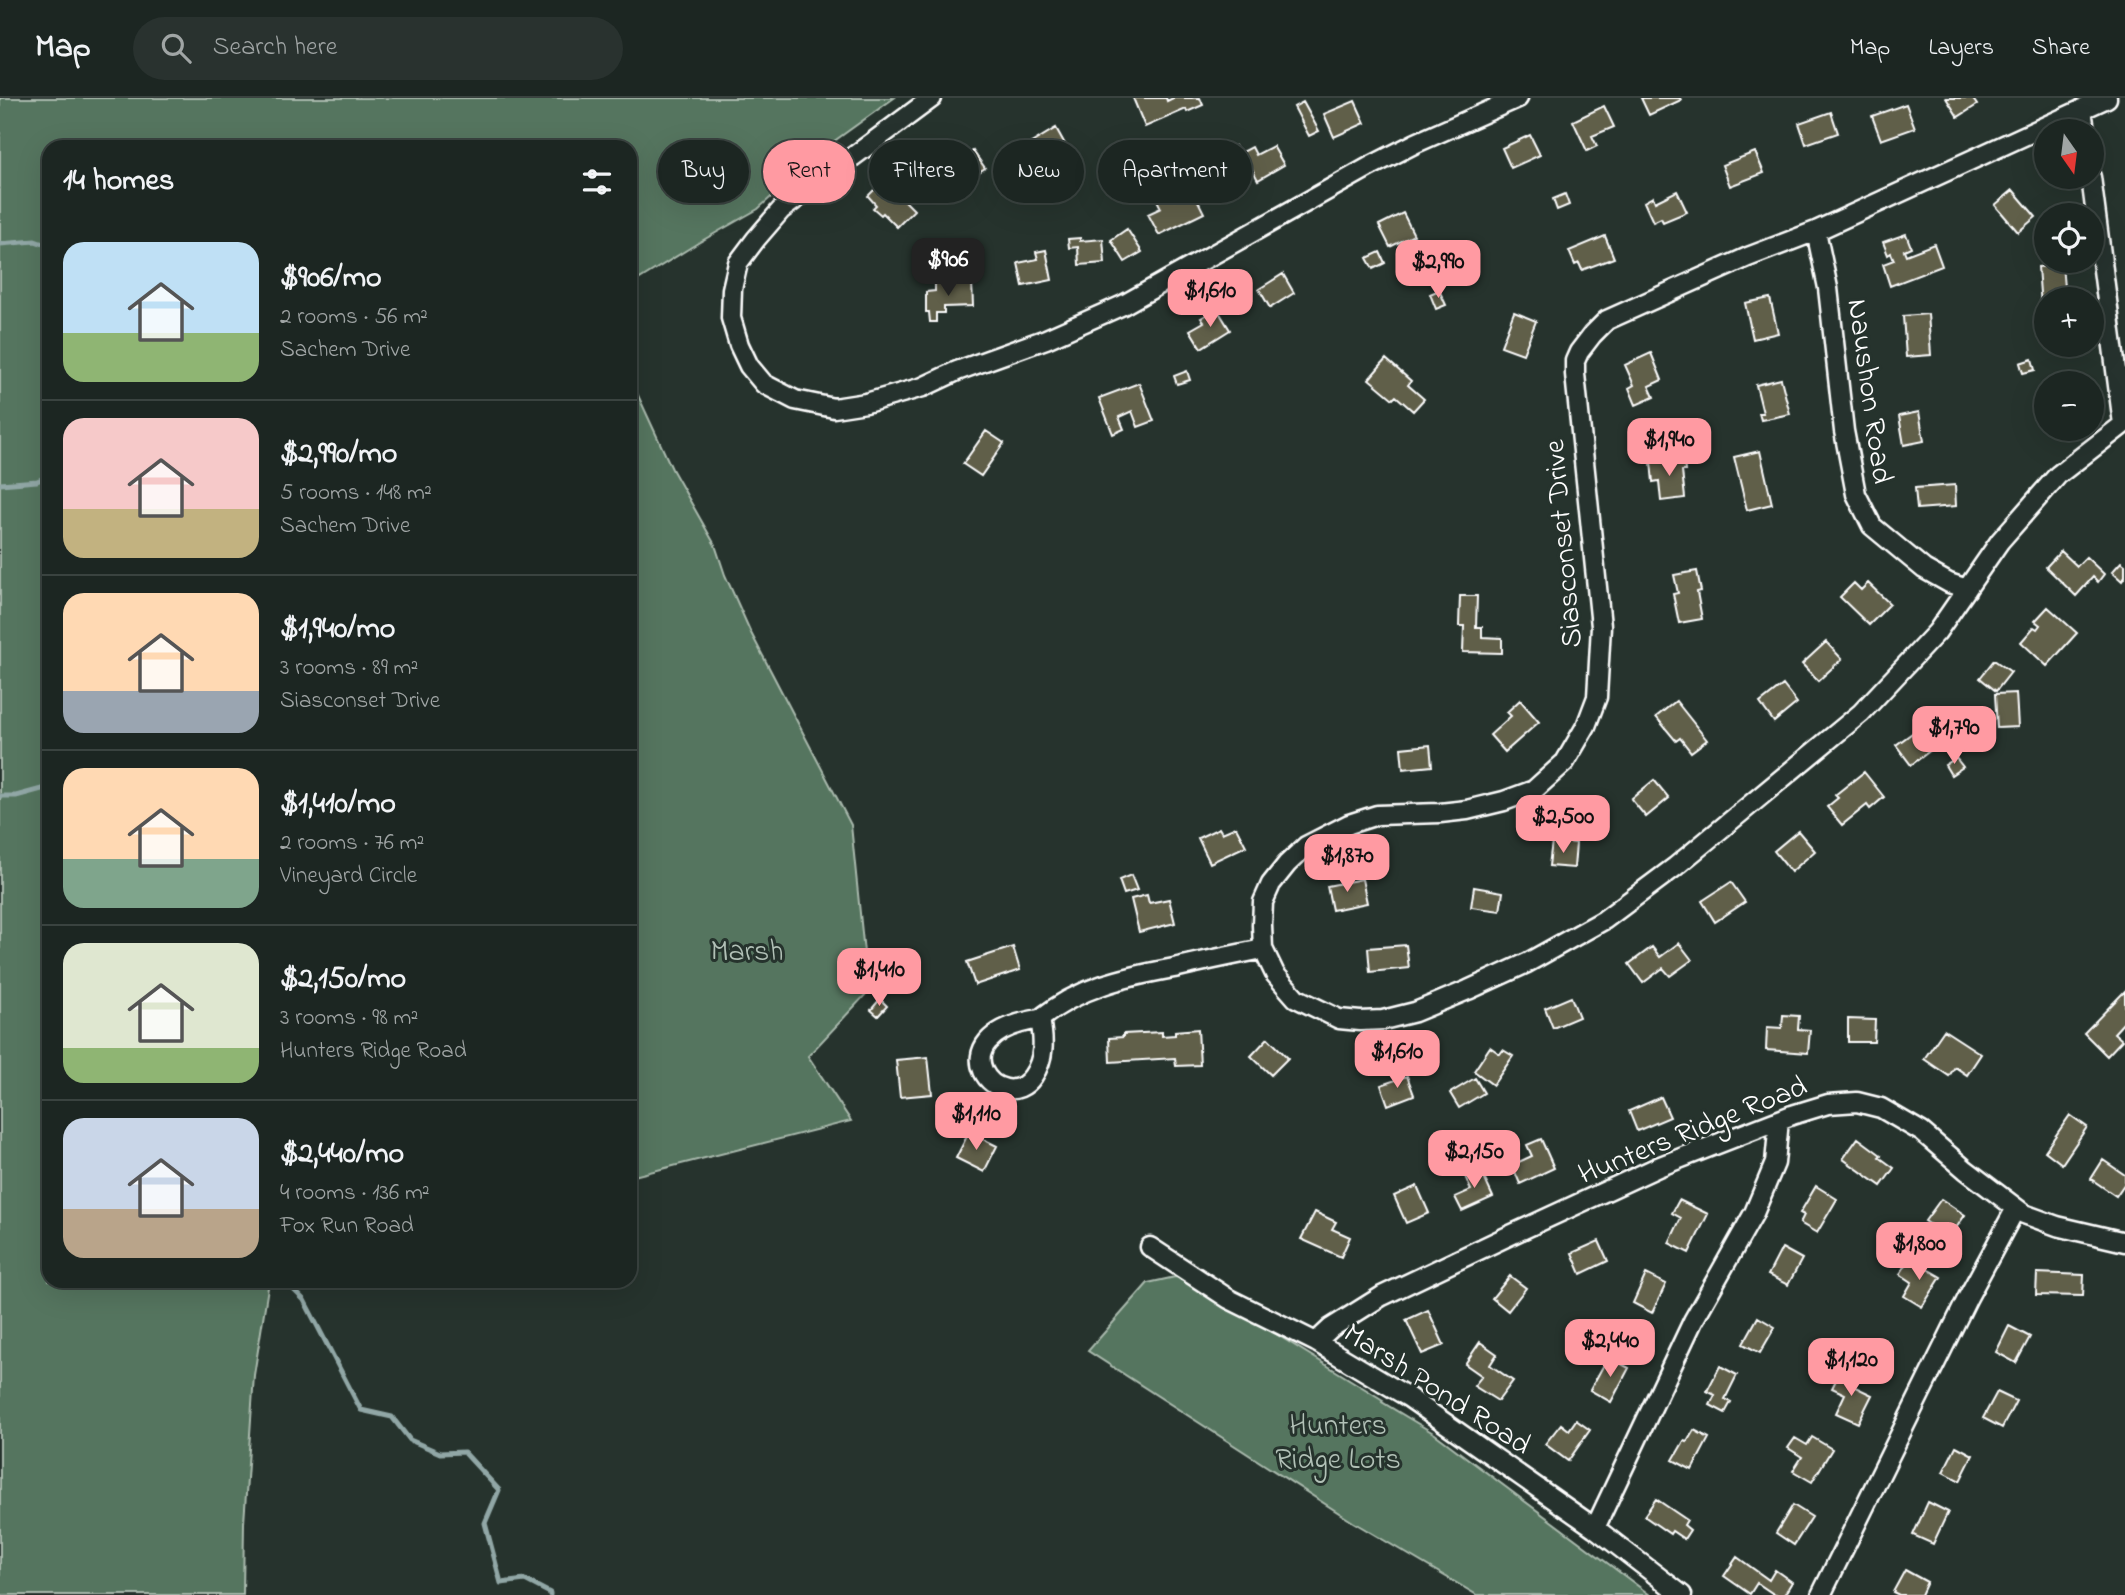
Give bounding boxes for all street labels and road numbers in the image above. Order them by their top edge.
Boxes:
street label: Naushon Road [1833,296,1903,487]
street label: Siasconset Drive [1534,437,1596,650]
street label: Hunters Ridge Road [1572,1066,1814,1198]
street label: Marsh Pond Road [1334,1313,1539,1468]

